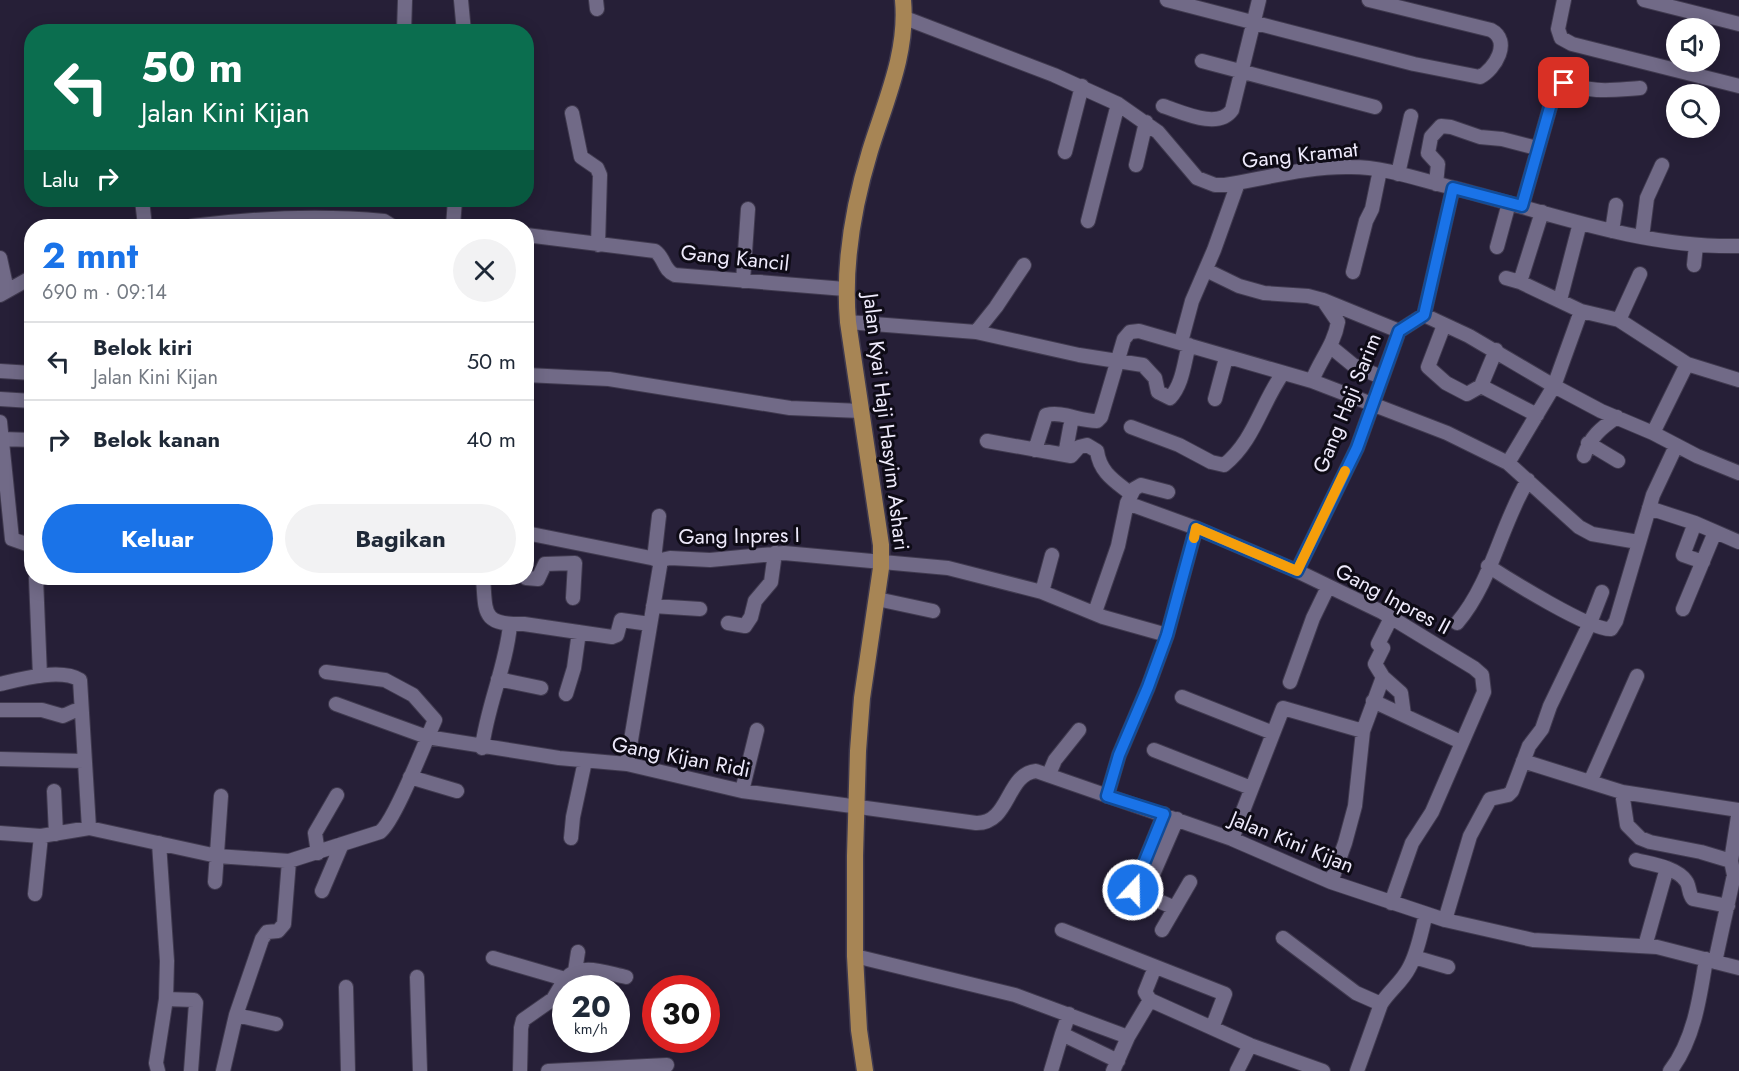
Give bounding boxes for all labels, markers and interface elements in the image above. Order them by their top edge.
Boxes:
map controls [1666,18,1720,138]
button: sound [1666,18,1720,72]
text: 50 m [141,37,243,98]
icon: left [42,48,120,126]
pin [1538,57,1589,108]
icon: arrive [1547,66,1580,99]
button: search [1666,84,1720,138]
text: Jalan Kini Kijan [141,93,310,132]
street label: Gang Kramat [1241,134,1359,176]
icon: right [91,162,124,195]
text: Lalu [42,163,79,195]
text: 2 mnt [42,229,138,281]
street label: Gang Kancil [679,237,791,279]
button: close [453,239,516,302]
text: 690 m · 09:14 [42,278,167,307]
street label: Jalan Kyai Haji Hasyim Ashari [855,289,917,552]
street label: Gang Haji Sarim [1305,329,1389,477]
text: Belok kiri [93,331,192,363]
icon: left [42,345,75,378]
text: 50 m [467,345,516,377]
text: Jalan Kini Kijan [93,363,218,392]
icon: right [42,423,75,456]
text: Belok kanan [93,423,220,455]
text: 40 m [466,423,516,455]
button: Keluar [42,504,273,573]
button: Bagikan [285,504,516,573]
street label: Gang Inpres I [678,520,800,552]
street label: Gang Inpres II [1330,556,1456,642]
street label: Gang Kijan Ridi [609,729,753,785]
street label: Jalan Kini Kijan [1223,802,1358,880]
position arrow [1101,858,1165,922]
speed limit sign: 30 [642,975,720,1053]
text: 20 [571,985,611,1028]
text: km/h [574,1018,608,1040]

